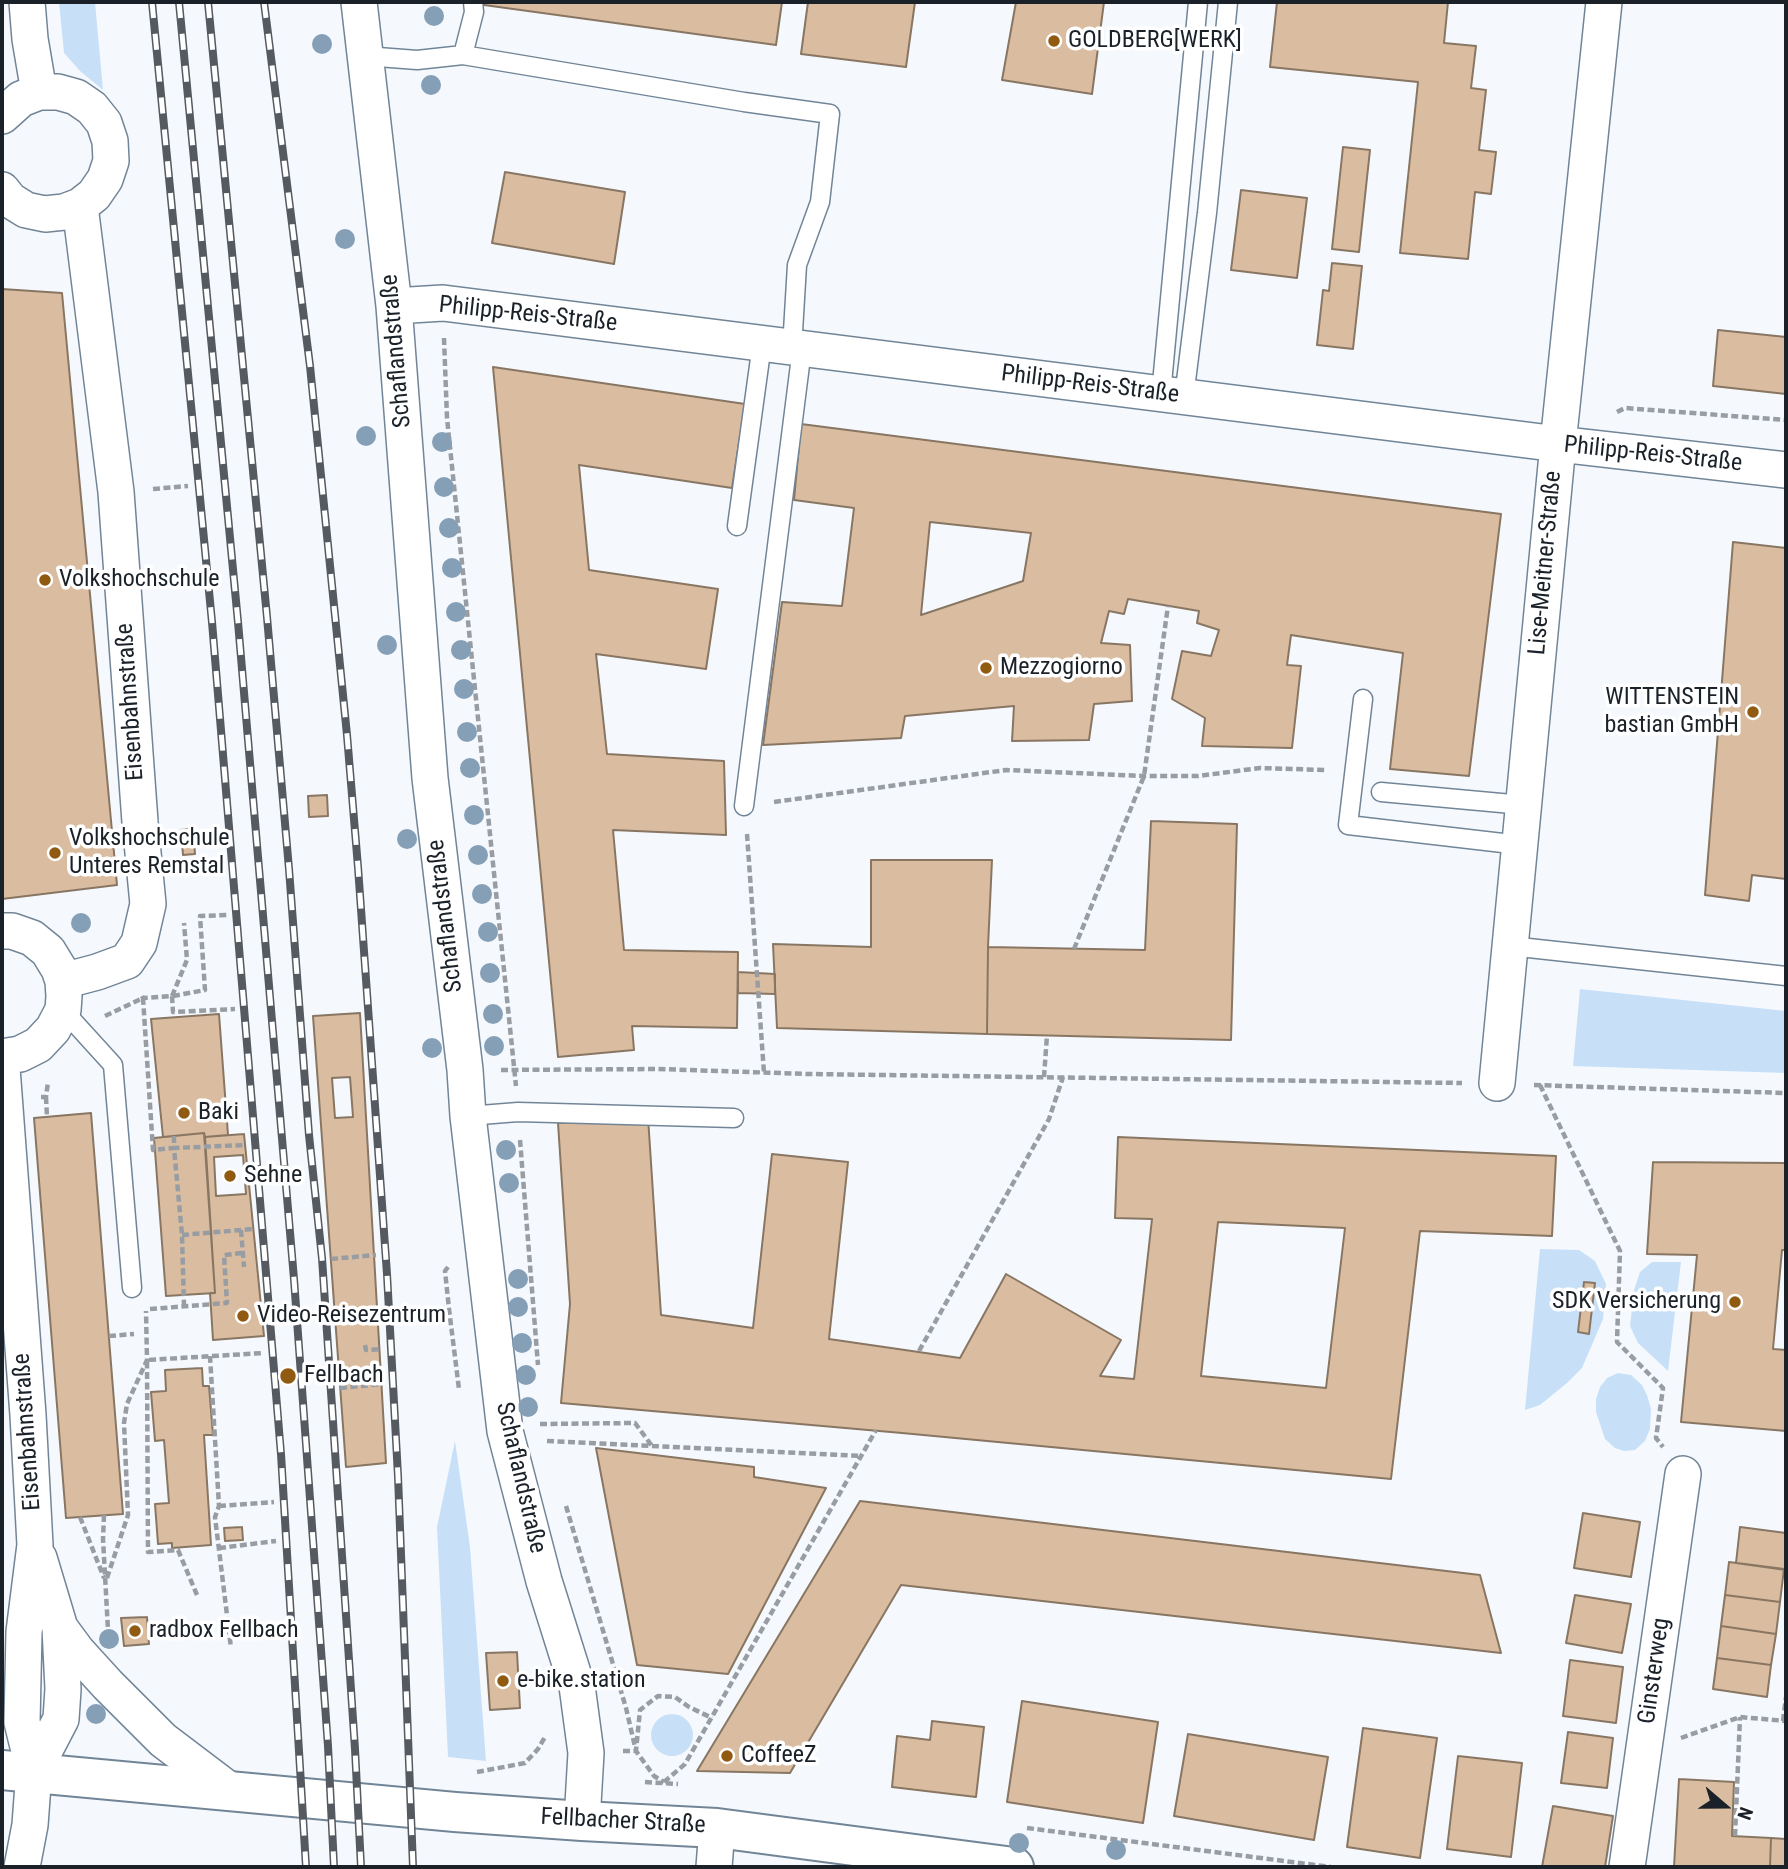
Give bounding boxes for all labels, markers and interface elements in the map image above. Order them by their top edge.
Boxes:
place label: GOLDBERG[WERK] [1068,27,1242,55]
marker: GOLDBERG[WERK] [1046,33,1062,49]
street label: Schaflandstraße [376,273,418,429]
street label: Philipp-Reis-Straße [437,291,619,339]
street label: Philipp-Reis-Straße [999,360,1181,410]
street label: Philipp-Reis-Straße [1562,431,1744,479]
street label: Lise-Meitner-Straße [1524,470,1568,656]
place label: Volkshochschule [59,566,220,594]
marker: Volkshochschule [37,572,53,588]
street label: Eisenbahnstraße [111,622,151,782]
place label: Mezzogiorno [1000,654,1123,682]
marker: Mezzogiorno [978,660,994,676]
place label: WITTENSTEIN bastian GmbH [1605,684,1739,740]
marker: WITTENSTEIN bastian GmbH [1745,704,1761,720]
place label: Volkshochschule Unteres Remstal [69,825,230,881]
street label: Schaflandstraße [422,838,470,994]
marker: Volkshochschule Unteres Remstal [47,845,63,861]
place label: Baki [198,1099,239,1127]
marker: Baki [176,1105,192,1121]
place label: Sehne [244,1162,302,1190]
marker: Sehne [222,1168,238,1184]
place label: SDK Versicherung [1552,1288,1721,1316]
marker: SDK Versicherung [1727,1294,1743,1310]
place label: Video-Reisezentrum [257,1302,446,1330]
marker: Video-Reisezentrum [235,1308,251,1324]
street label: Eisenbahnstraße [8,1352,48,1512]
place label: Fellbach [304,1362,384,1390]
marker: Fellbach [278,1366,298,1386]
street label: Schaflandstraße [489,1400,551,1556]
street label: Ginsterweg [1633,1616,1677,1726]
place label: radbox Fellbach [149,1617,298,1645]
marker: radbox Fellbach [127,1623,143,1639]
place label: e-bike.station [517,1667,646,1695]
marker: e-bike.station [495,1673,511,1689]
place label: CoffeeZ [741,1742,817,1770]
marker: CoffeeZ [719,1748,735,1764]
north arrow [1690,1771,1760,1841]
street label: Fellbacher Straße [540,1803,706,1841]
text: N [1732,1804,1758,1823]

